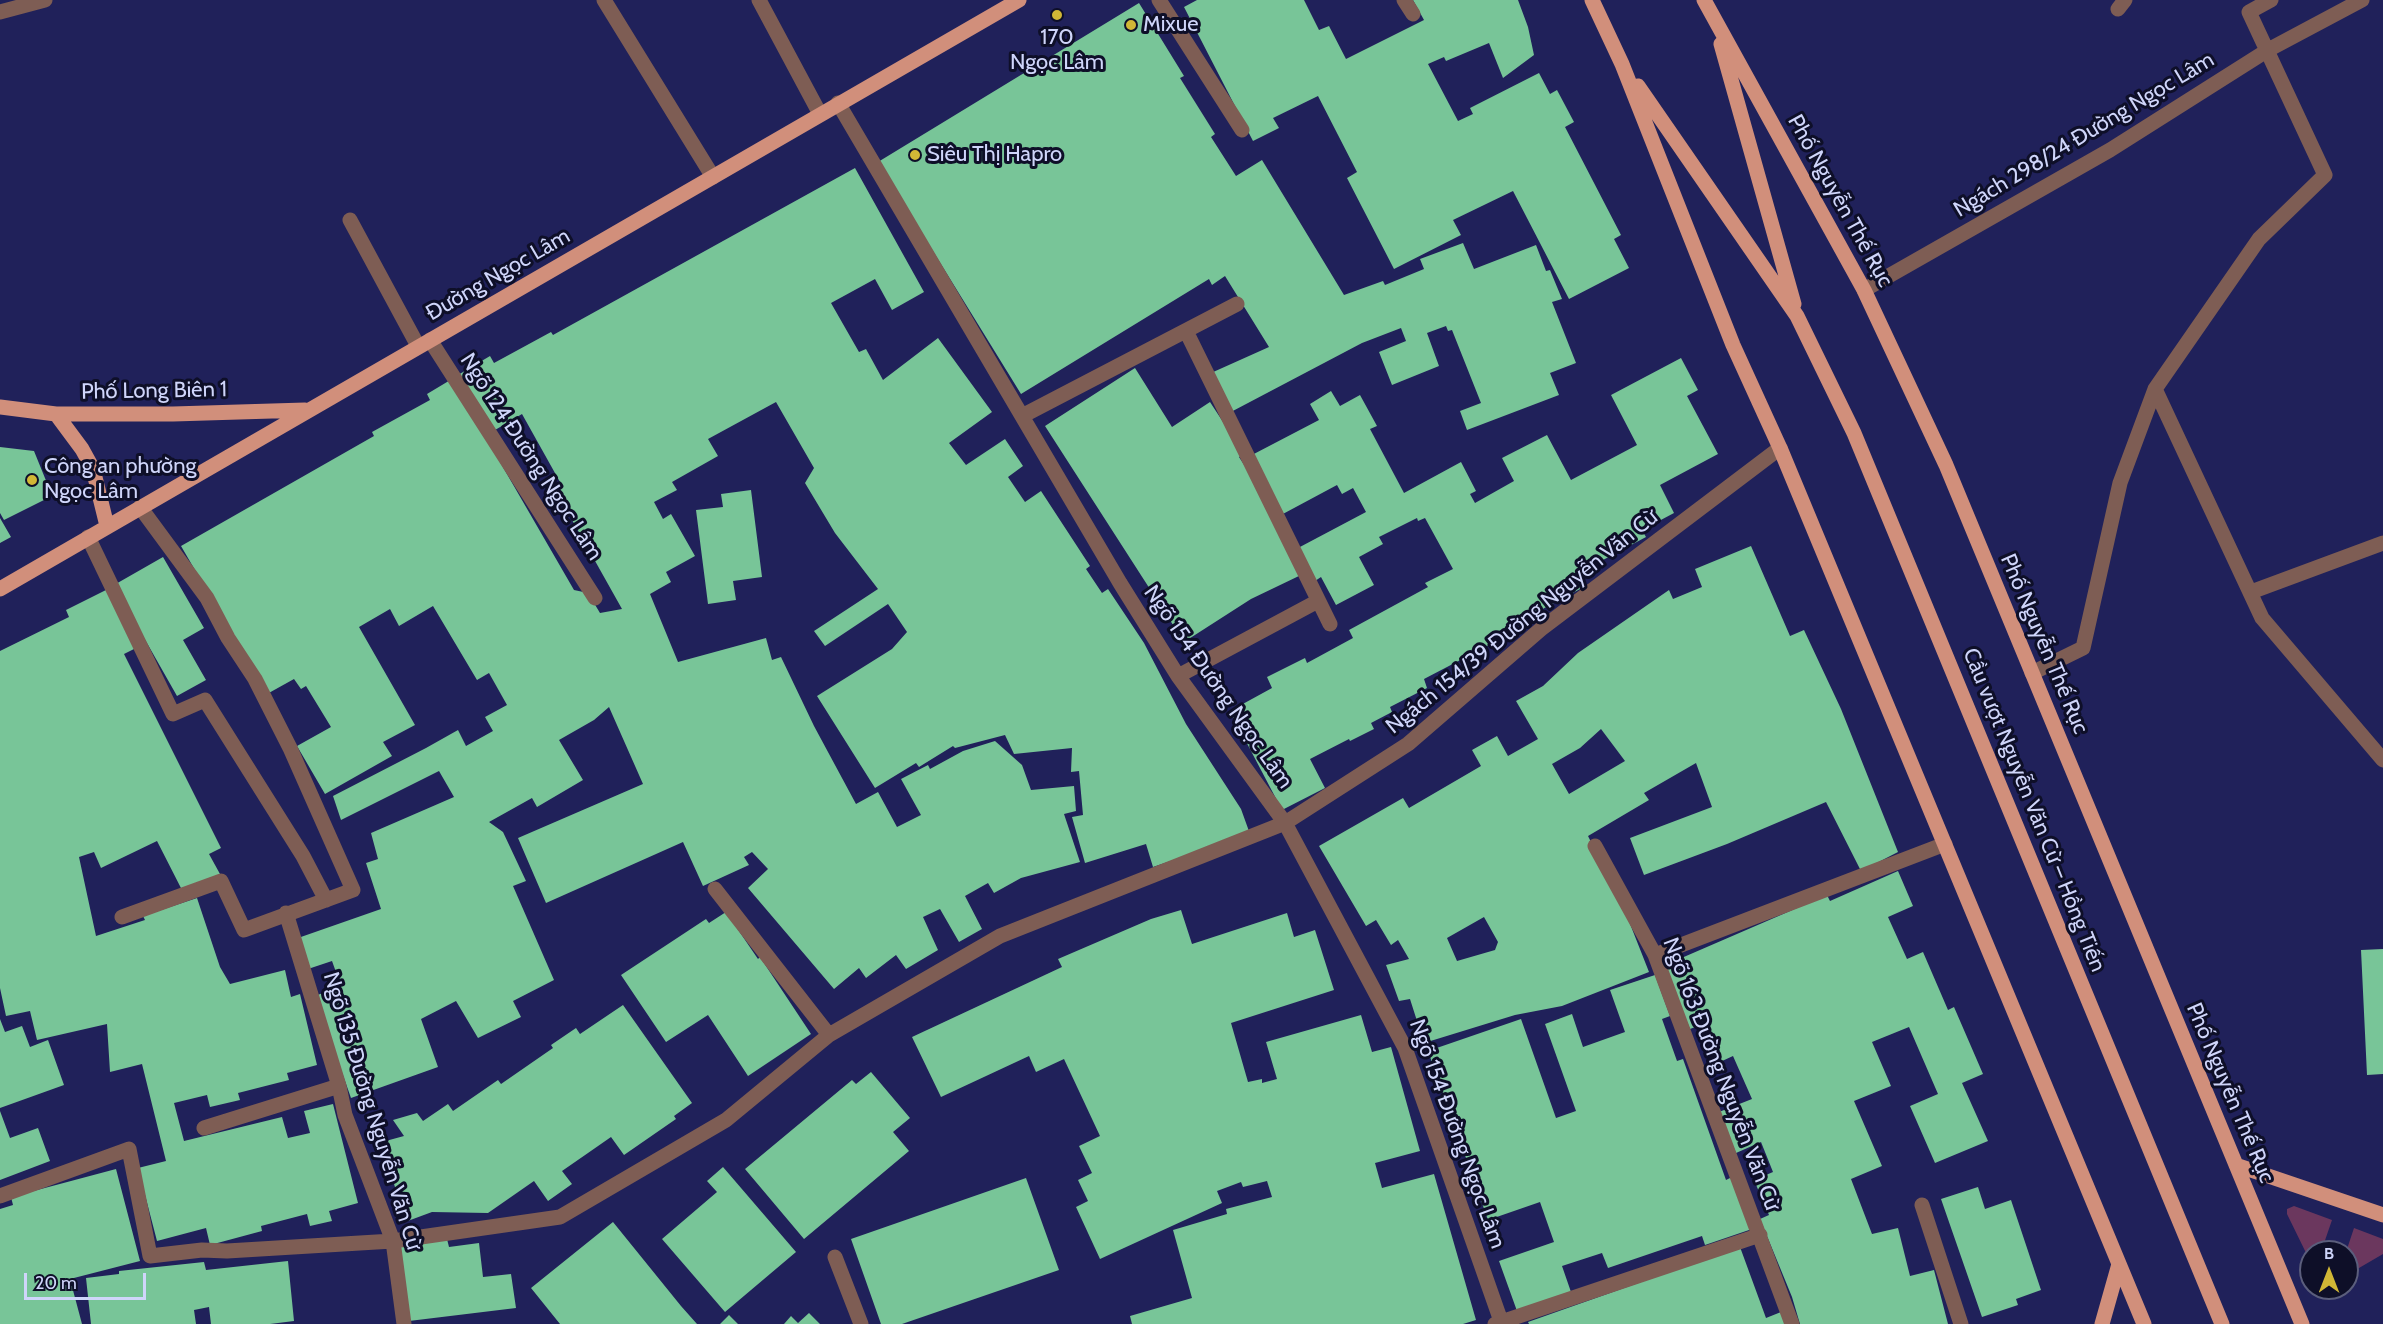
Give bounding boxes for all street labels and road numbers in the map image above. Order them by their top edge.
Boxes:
street label: Ngách 298/24 Đường Ngọc Lâm [1949,47,2219,223]
street label: Phố Nguyễn Thế Rục [1782,110,1898,292]
street label: Đường Ngọc Lâm [421,223,575,327]
street label: Ngõ 124 Đường Ngọc Lâm [454,349,608,565]
street label: Phố Long Biên 1 [81,377,227,405]
street label: Ngách 154/39 Đường Nguyễn Văn Cừ [1381,504,1663,740]
street label: Phố Nguyễn Thế Rục [1994,550,2094,738]
street label: Ngõ 154 Đường Ngọc Lâm [1138,580,1298,794]
street label: Cầu vượt Nguyễn Văn Cừ – Hồng Tiến [1957,644,2111,976]
street label: Ngõ 163 Đường Nguyễn Văn Cừ [1657,934,1785,1214]
street label: Ngõ 135 Đường Nguyễn Văn Cừ [317,969,427,1253]
street label: Phố Nguyễn Thế Rục [2180,999,2280,1187]
street label: Ngõ 154 Đường Ngọc Lâm [1403,1016,1511,1252]

